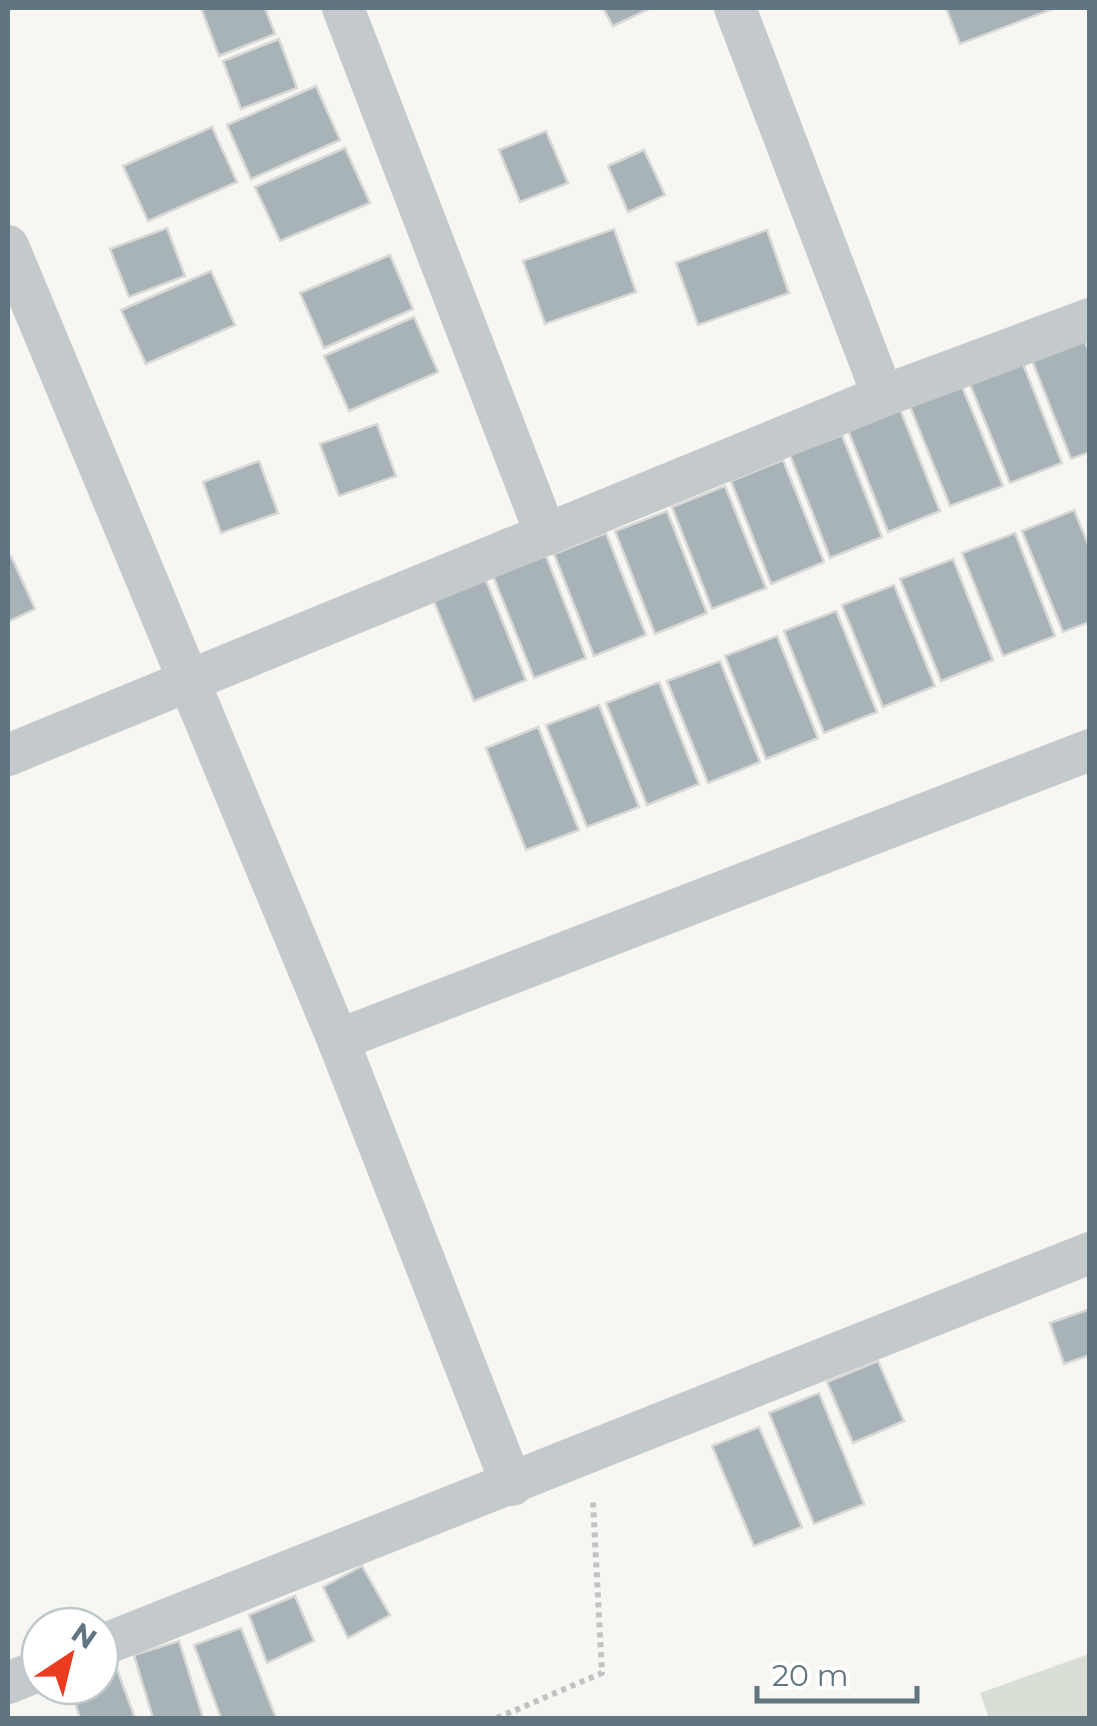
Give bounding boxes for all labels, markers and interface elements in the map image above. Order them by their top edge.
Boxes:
north arrow [20,1606,120,1706]
text: N [65,1615,103,1656]
scale bar [757,1641,917,1703]
text: 20 m [772,1657,849,1694]

